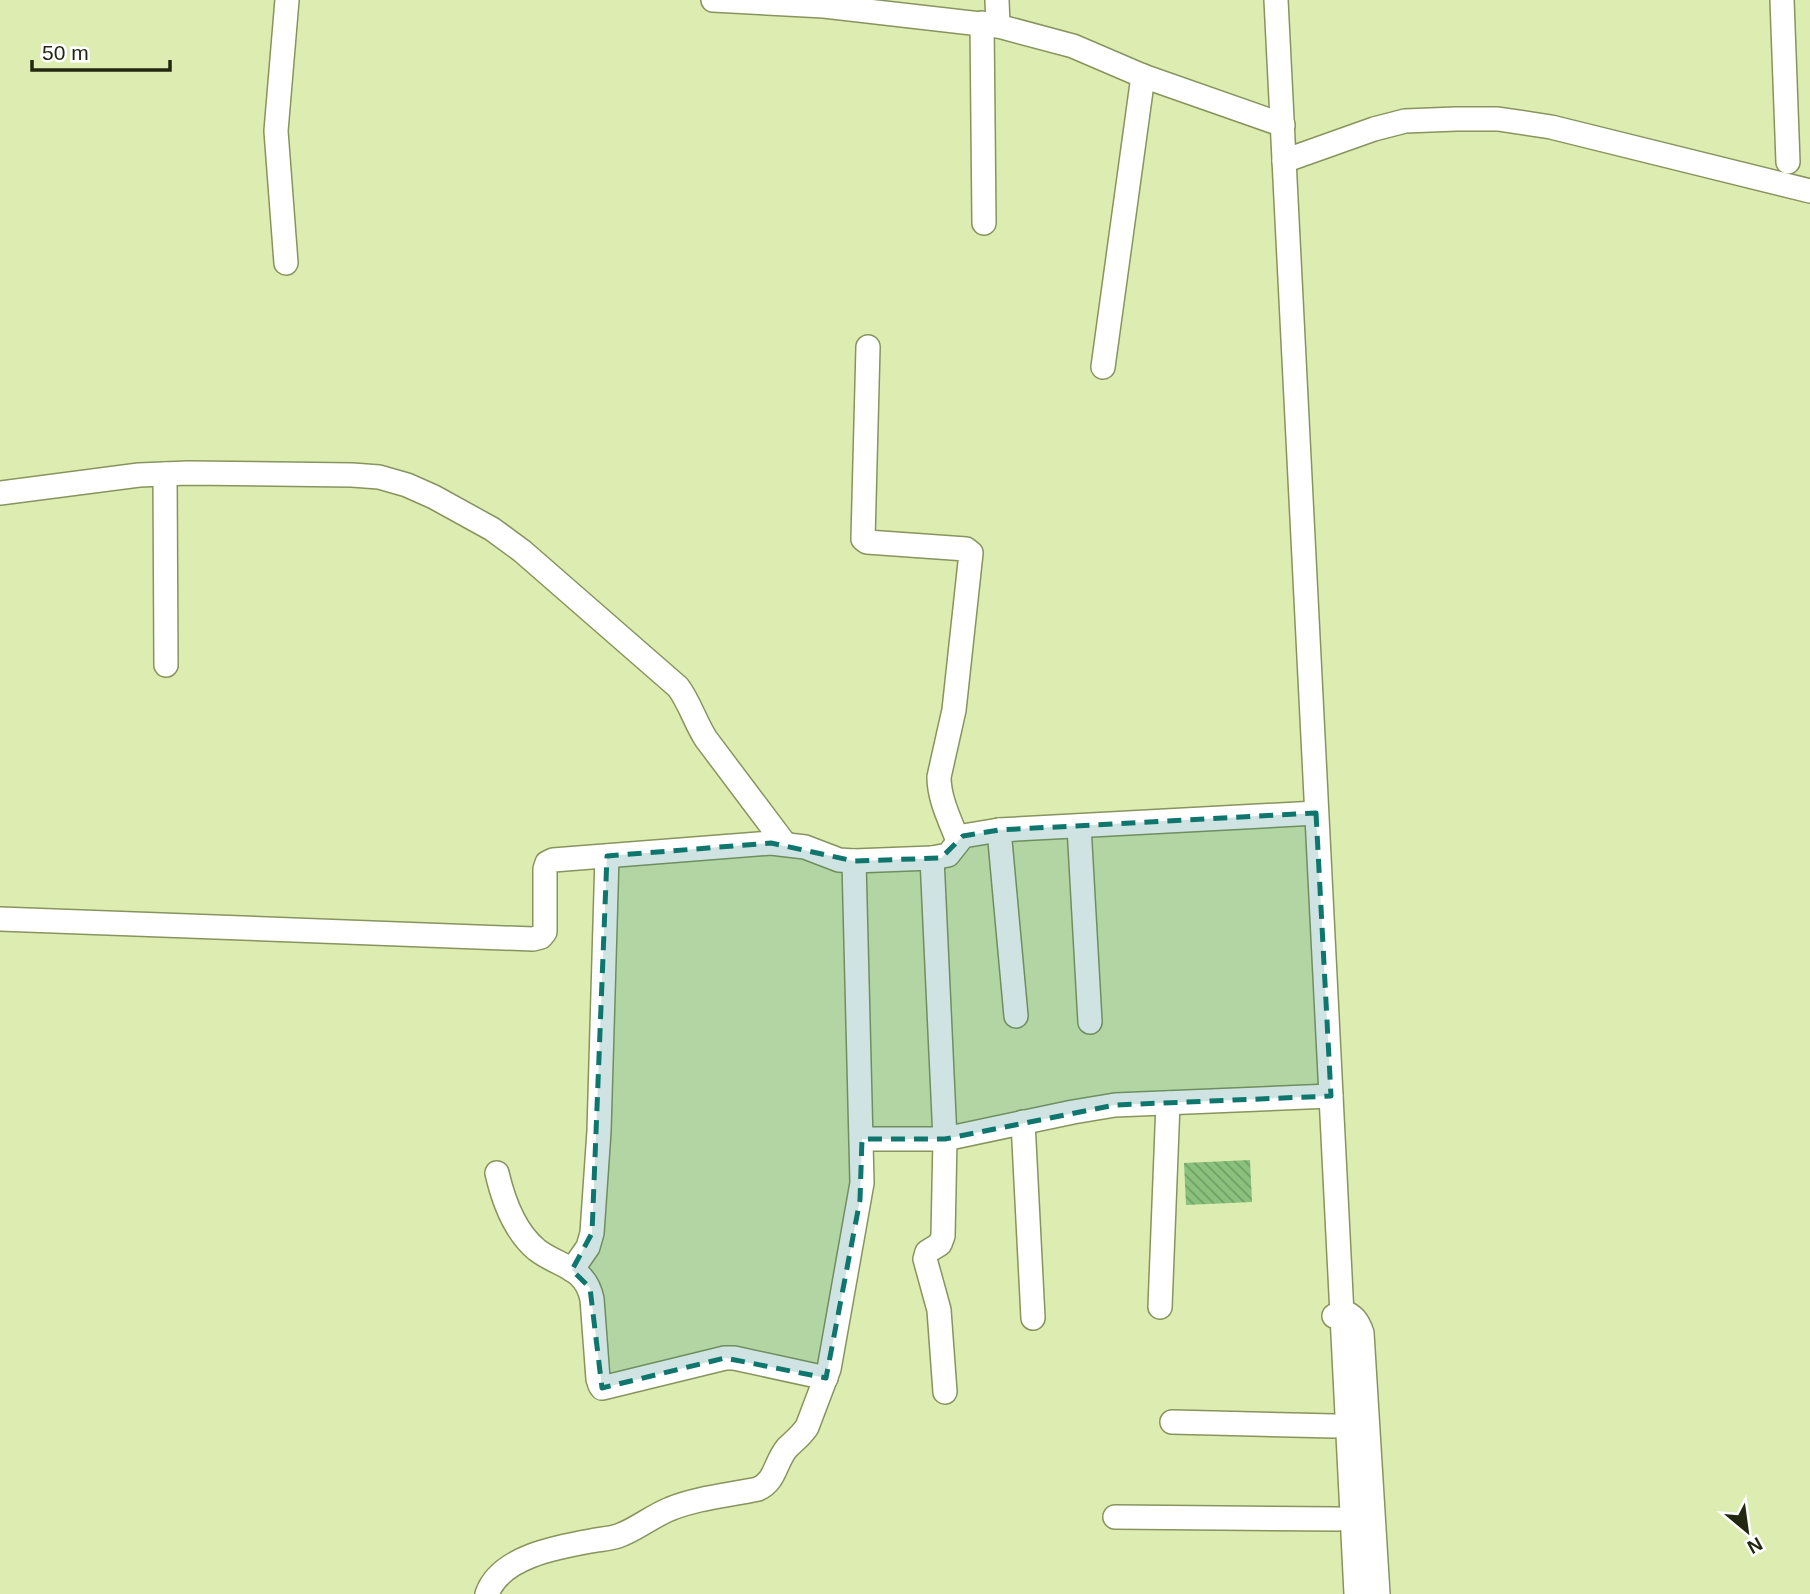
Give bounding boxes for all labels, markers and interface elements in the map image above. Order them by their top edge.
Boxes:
scale bar [32,28,170,72]
text: 50 m [42,41,89,64]
north arrow [1712,1496,1782,1566]
text: N [1744,1533,1766,1558]

